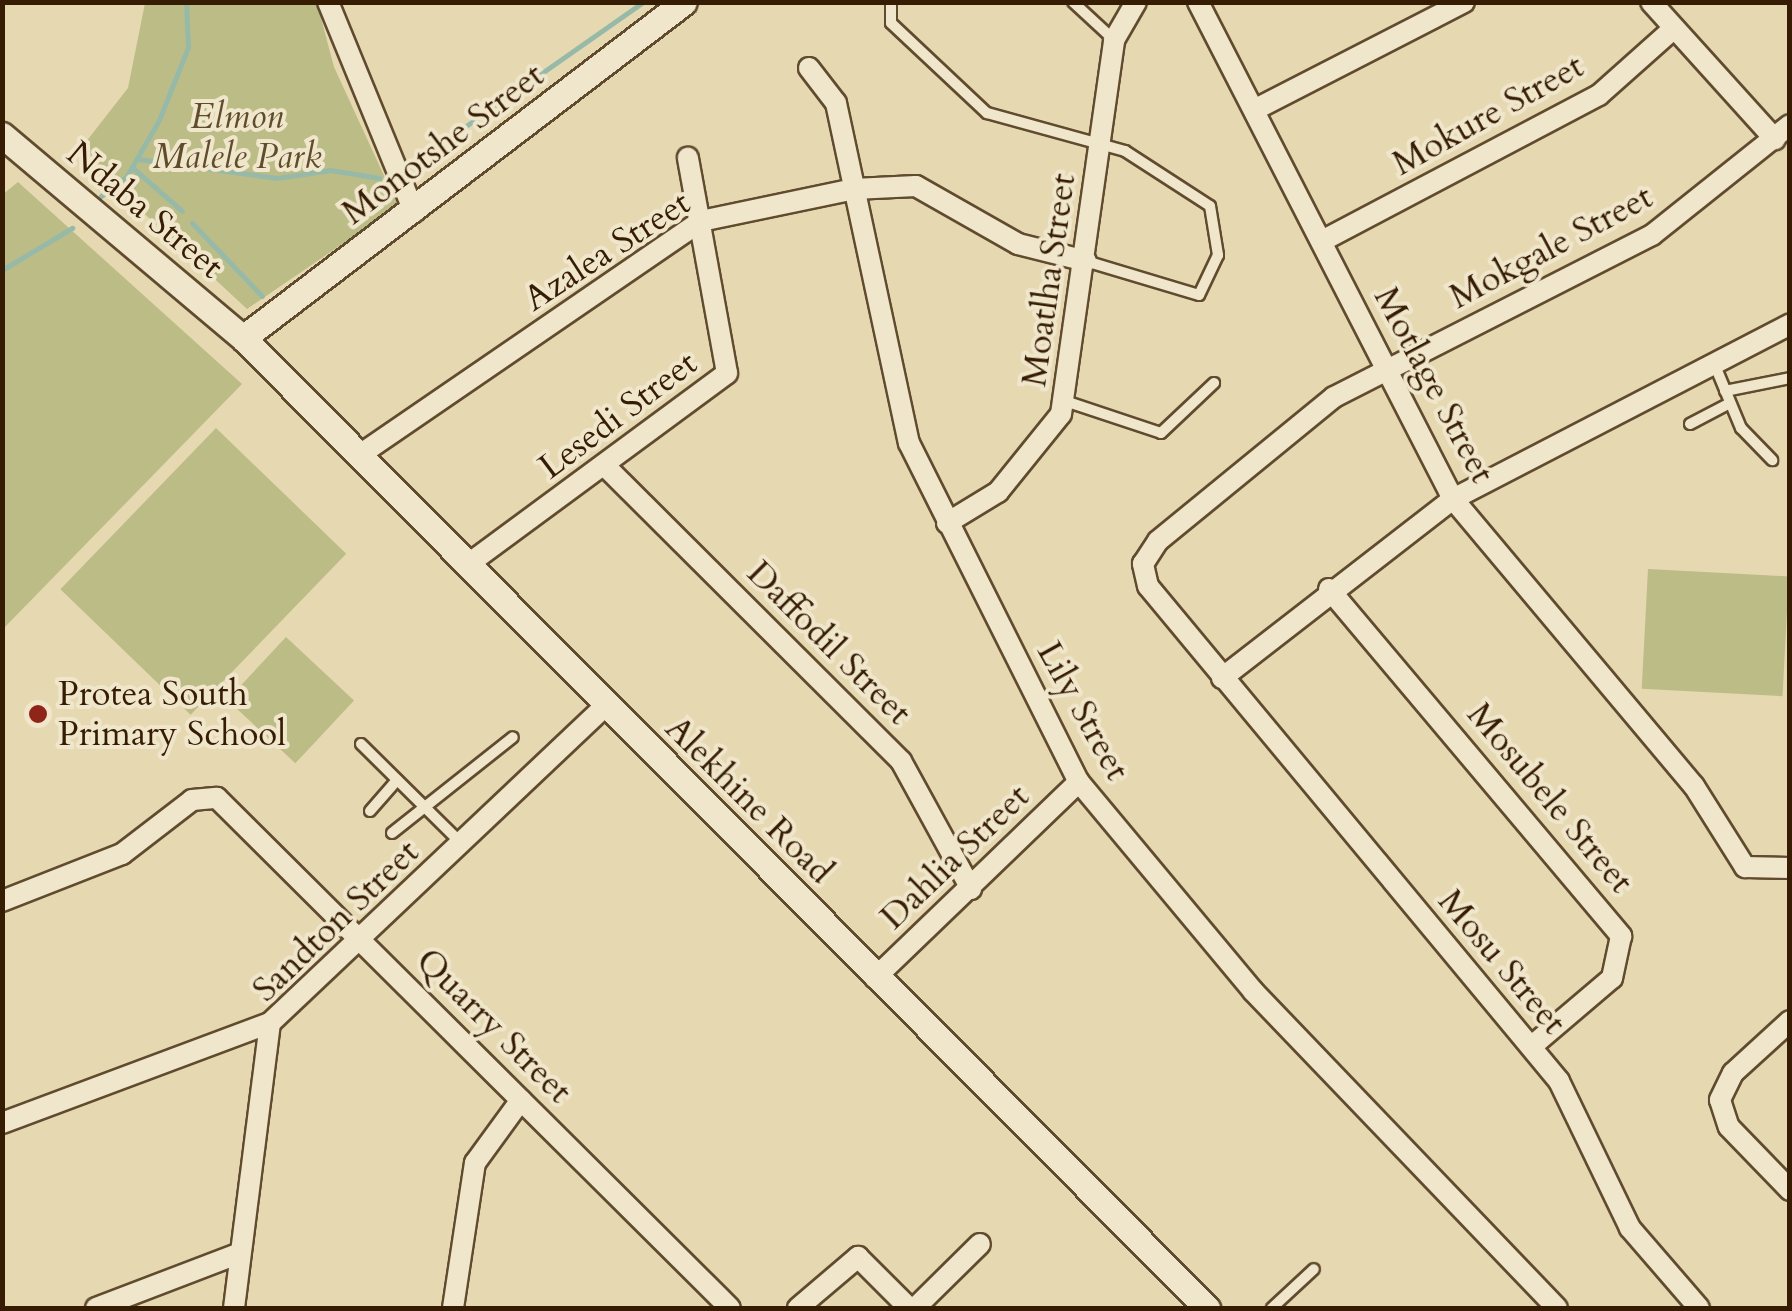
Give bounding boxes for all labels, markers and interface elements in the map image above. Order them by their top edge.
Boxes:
street label: Mokure Street [1385,45,1591,185]
street label: Monotshe Street [334,54,552,234]
park label: Elmon Malele Park [153,96,321,178]
street label: Ndaba Street [58,132,232,288]
street label: Moatlha Street [1013,171,1085,389]
street label: Mokgale Street [1442,176,1660,318]
street label: Azalea Street [516,182,698,320]
street label: Motlage Street [1365,280,1503,490]
street label: Lesedi Street [531,342,705,488]
street label: Daffodil Street [738,552,920,734]
street label: Lily Street [1028,634,1138,788]
place label: Protea South Primary School [58,673,286,755]
street label: Mosubele Street [1458,694,1642,902]
marker: Protea South Primary School [27,703,49,725]
street label: Alekhine Road [657,708,841,892]
street label: Dahlia Street [872,776,1038,938]
street label: Sandton Street [244,831,428,1011]
street label: Mosu Street [1429,881,1575,1043]
street label: Quarry Street [408,940,580,1112]

